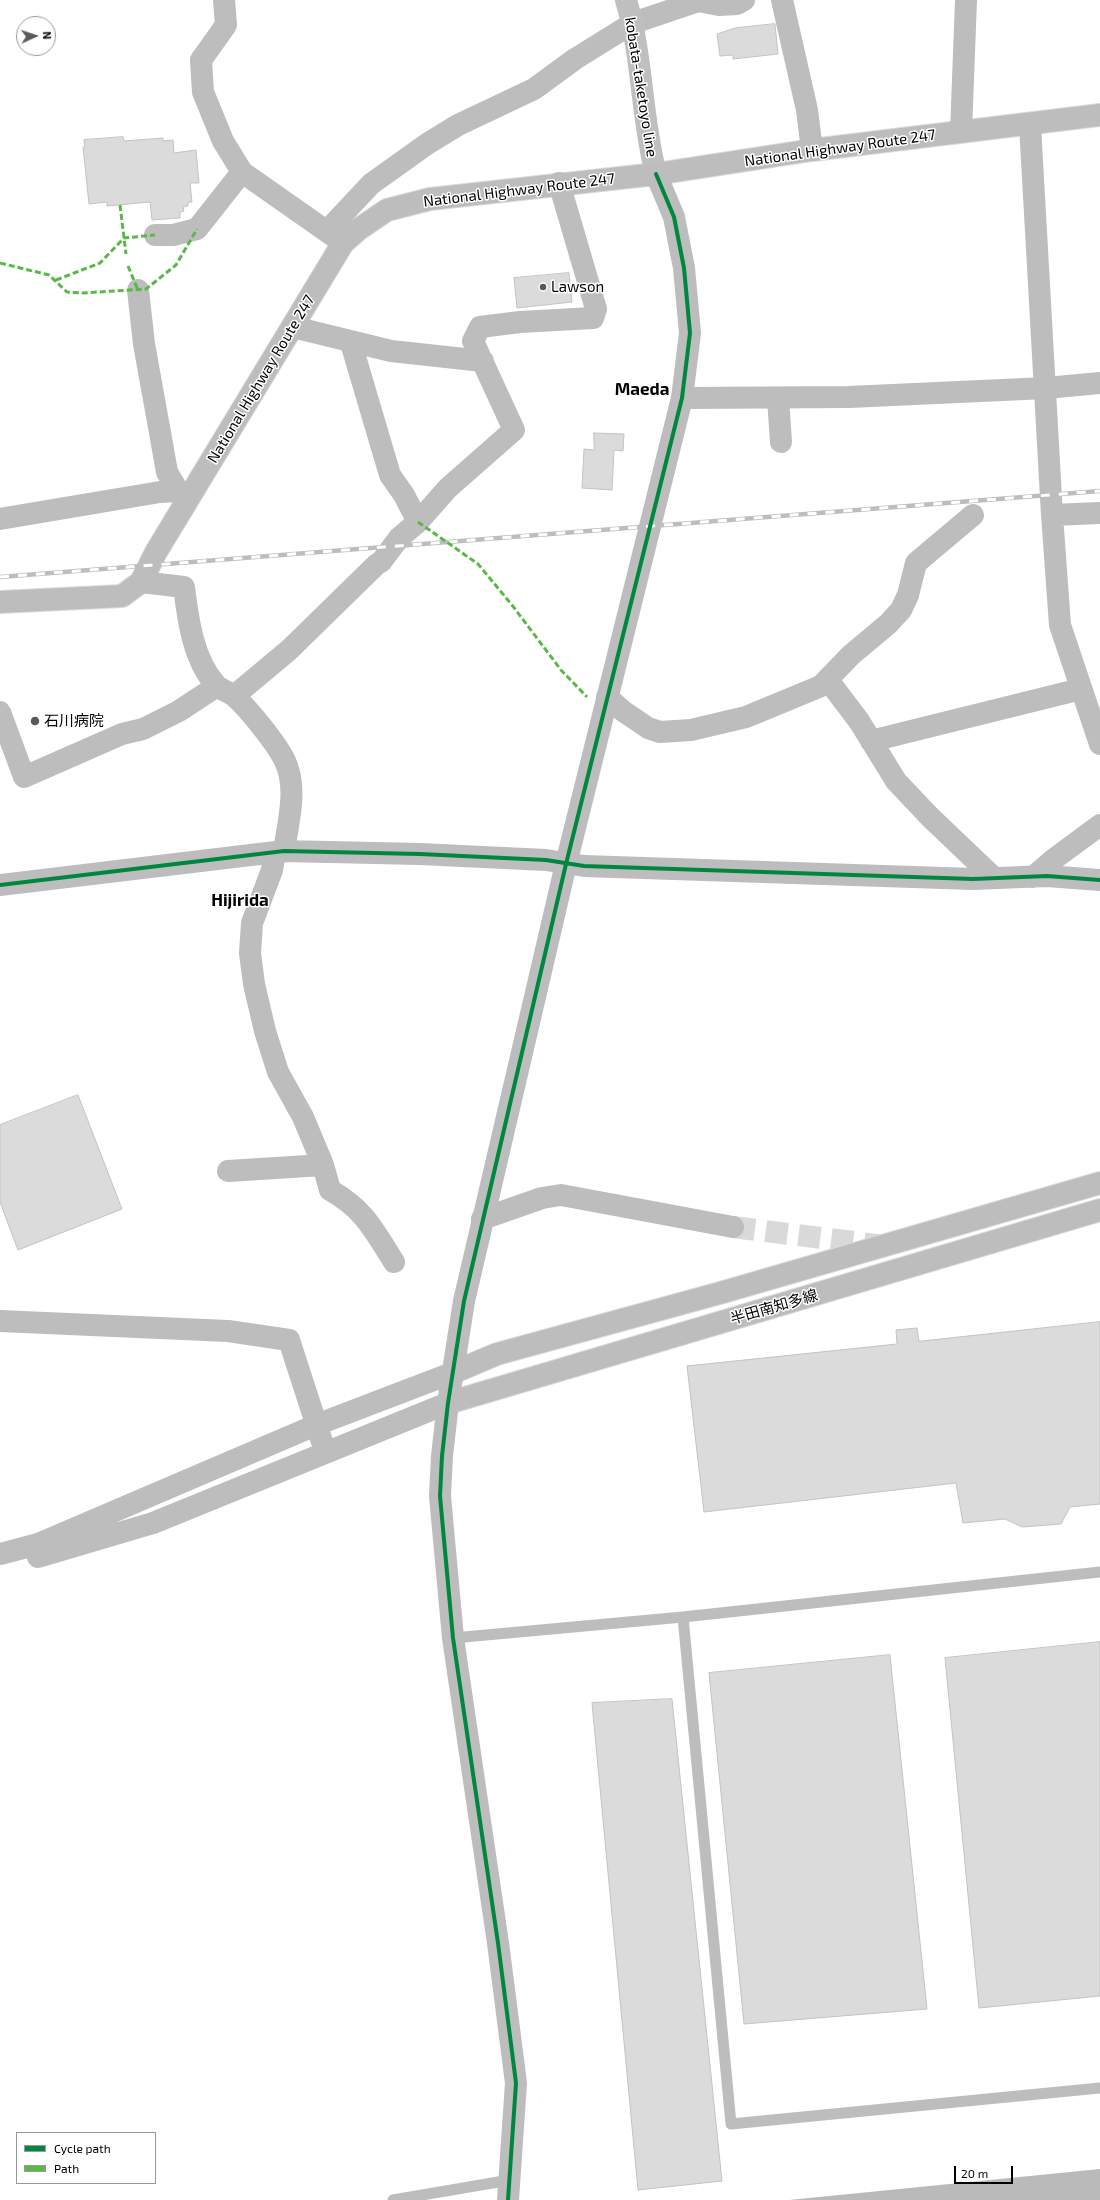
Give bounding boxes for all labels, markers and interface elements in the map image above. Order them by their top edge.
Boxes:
north arrow [16,16,56,56]
street label: kobata-taketoyo line [621,16,661,158]
text: N [41,31,54,40]
street label: National Highway Route 247 [743,126,937,170]
street label: National Highway Route 247 [422,169,616,211]
place label: Lawson [551,278,604,296]
marker: Lawson [538,282,548,292]
street label: National Highway Route 247 [204,292,318,466]
district label: Maeda [615,379,669,399]
place label: 石川病院 [44,712,104,730]
marker: 石川病院 [29,715,41,727]
district label: Hijirida [211,890,269,910]
street label: 半田南知多線 [728,1286,820,1328]
legend [16,2132,156,2184]
text: Cycle path [54,2141,111,2155]
scale bar [956,2158,1015,2184]
text: Path [54,2161,79,2175]
text: 20 m [961,2166,988,2180]

